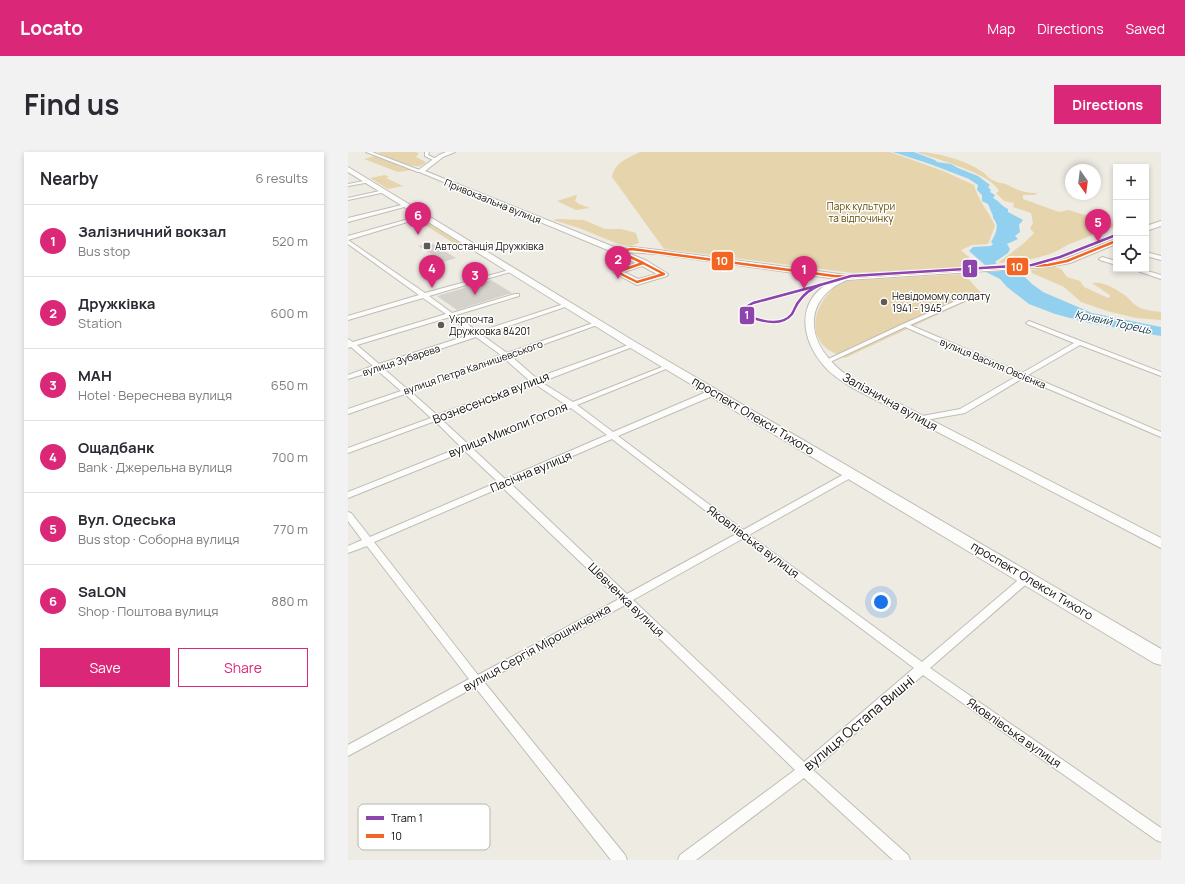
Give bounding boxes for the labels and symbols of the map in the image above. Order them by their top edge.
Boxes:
north arrow [1065,164,1101,200]
street label: Привокзальна вулиця [442,175,544,227]
park label: Парк культури та відпочинку [827,199,895,225]
pin: 6 [405,202,431,235]
pin: 5 [1085,209,1111,242]
place label: Автостанція Дружківка [435,239,544,253]
marker: Автостанція Дружківка [422,241,432,251]
pin: 2 [605,246,631,279]
line badge: 10 [711,251,734,271]
text: 10 [716,253,728,268]
pin: 4 [419,255,445,288]
pin: 1 [791,256,817,289]
line badge: 10 [1006,257,1029,276]
line badge: 1 [962,259,978,278]
text: 10 [1011,259,1023,274]
text: 1 [968,261,972,276]
pin: 3 [462,262,488,295]
place label: Невідомому солдату 1941 - 1945 [892,289,991,315]
marker: Невідомому солдату 1941 - 1945 [879,297,889,307]
line badge: 1 [739,306,755,325]
water label: Кривий Торець [1074,306,1154,337]
text: 1 [745,307,749,322]
place label: Укрпочта Дружковка 84201 [449,312,530,338]
marker: Укрпочта Дружковка 84201 [436,320,446,330]
street label: вулиця Василя Овсієнка [938,334,1048,392]
street label: вулиця Петра Калнишевського [401,336,545,397]
street label: вулиця Зубарева [360,341,442,379]
street label: Вознесенська вулиця [430,367,552,428]
street label: Залізнична вулиця [840,368,941,435]
street label: проспект Олекси Тихого [689,372,818,459]
street label: вулиця Миколи Гоголя [446,398,570,461]
street label: Пасічна вулиця [487,447,574,496]
street label: Яковлівська вулиця [704,501,803,582]
street label: проспект Олекси Тихого [968,537,1097,624]
street label: Шевченка вулиця [584,559,668,641]
your location [871,592,891,612]
street label: вулиця Сергія Мірошниченка [460,600,614,695]
street label: вулиця Остапа Вишні [799,671,918,775]
street label: Яковлівська вулиця [964,694,1065,772]
legend [358,804,490,850]
text: Tram 1 [391,810,423,825]
text: 10 [391,828,402,843]

